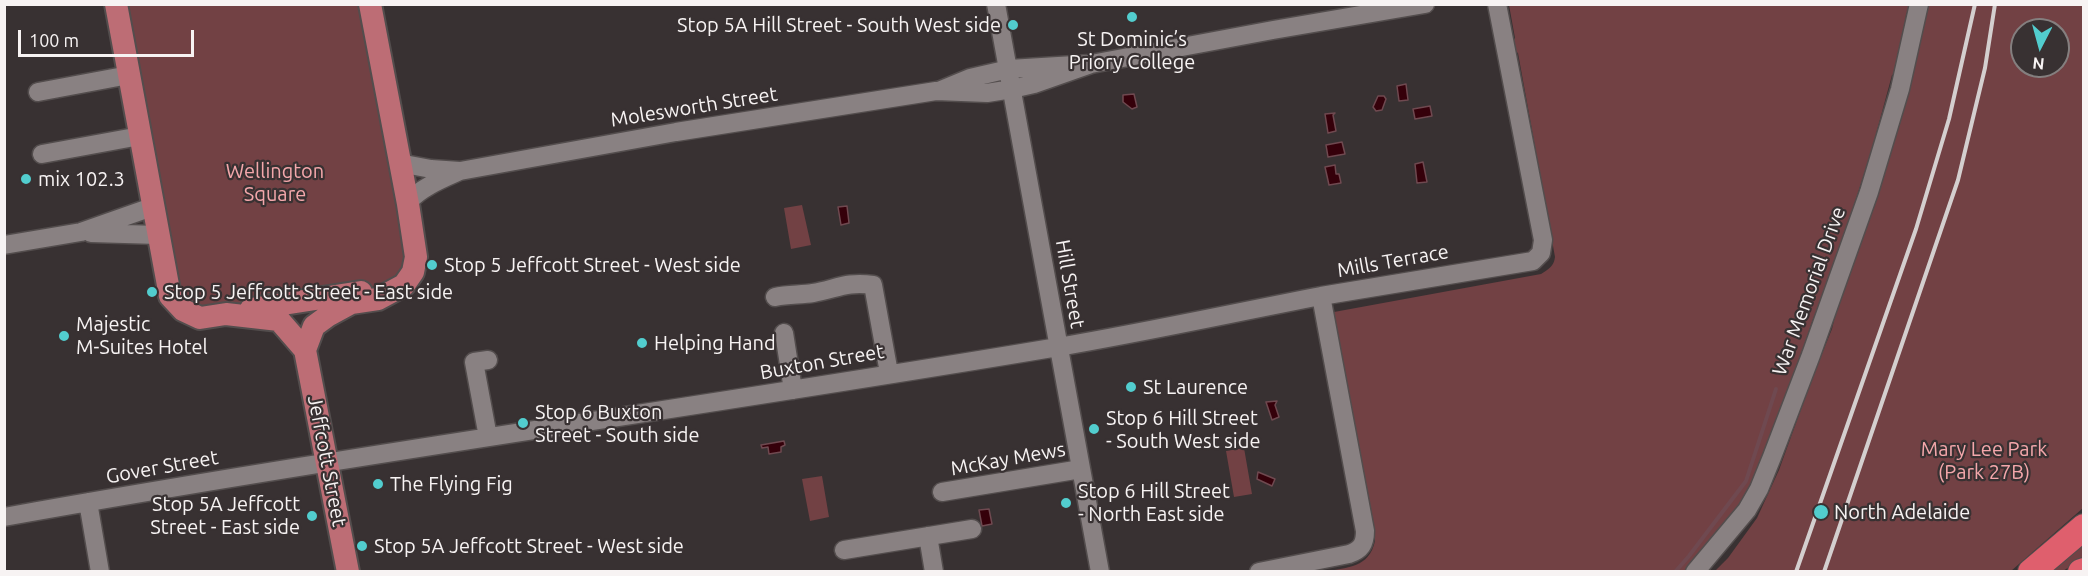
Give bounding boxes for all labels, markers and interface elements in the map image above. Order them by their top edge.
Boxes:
marker: St Dominic’s Priory College [1125,10,1139,24]
place label: Stop 5A Hill Street - South West side [677,13,1001,37]
scale bar [21,18,196,56]
marker: Stop 5A Hill Street - South West side [1006,18,1020,32]
north arrow [2010,18,2070,78]
place label: St Dominic’s Priory College [1069,27,1195,74]
text: 100 m [29,30,79,50]
text: N [2031,54,2045,73]
street label: Molesworth Street [609,82,779,132]
park label: Wellington Square [226,159,324,206]
place label: mix 102.3 [38,167,125,191]
marker: mix 102.3 [19,172,33,186]
street label: War Memorial Drive [1767,203,1851,379]
street label: Hill Street [1050,238,1090,330]
street label: Mills Terrace [1335,239,1451,283]
place label: Stop 5 Jeffcott Street - West side [444,253,741,277]
marker: Stop 5 Jeffcott Street - West side [425,258,439,272]
place label: Stop 5 Jeffcott Street - East side [164,280,453,304]
marker: Stop 5 Jeffcott Street - East side [145,285,159,299]
place label: Majestic M-Suites Hotel [76,312,208,359]
marker: Majestic M-Suites Hotel [57,329,71,343]
place label: Helping Hand [654,331,776,355]
marker: Helping Hand [635,336,649,350]
street label: Buxton Street [758,339,886,385]
place label: St Laurence [1143,375,1248,399]
marker: St Laurence [1124,380,1138,394]
street label: Jeffcott Street [303,393,351,529]
place label: Stop 6 Buxton Street - South side [535,400,700,447]
place label: Stop 6 Hill Street - South West side [1106,406,1260,453]
marker: Stop 6 Buxton Street - South side [516,416,530,430]
marker: Stop 6 Hill Street - South West side [1087,422,1101,436]
street label: McKay Mews [949,437,1067,481]
park label: Mary Lee Park (Park 27B) [1921,437,2047,484]
street label: Gover Street [104,445,220,489]
place label: The Flying Fig [390,472,513,496]
marker: The Flying Fig [371,477,385,491]
place label: Stop 6 Hill Street - North East side [1078,479,1230,526]
place label: Stop 5A Jeffcott Street - East side [150,492,300,539]
marker: Stop 6 Hill Street - North East side [1059,496,1073,510]
place label: North Adelaide [1834,500,1970,524]
marker: North Adelaide [1812,503,1830,521]
marker: Stop 5A Jeffcott Street - East side [305,509,319,523]
place label: Stop 5A Jeffcott Street - West side [374,534,684,558]
marker: Stop 5A Jeffcott Street - West side [355,539,369,553]

